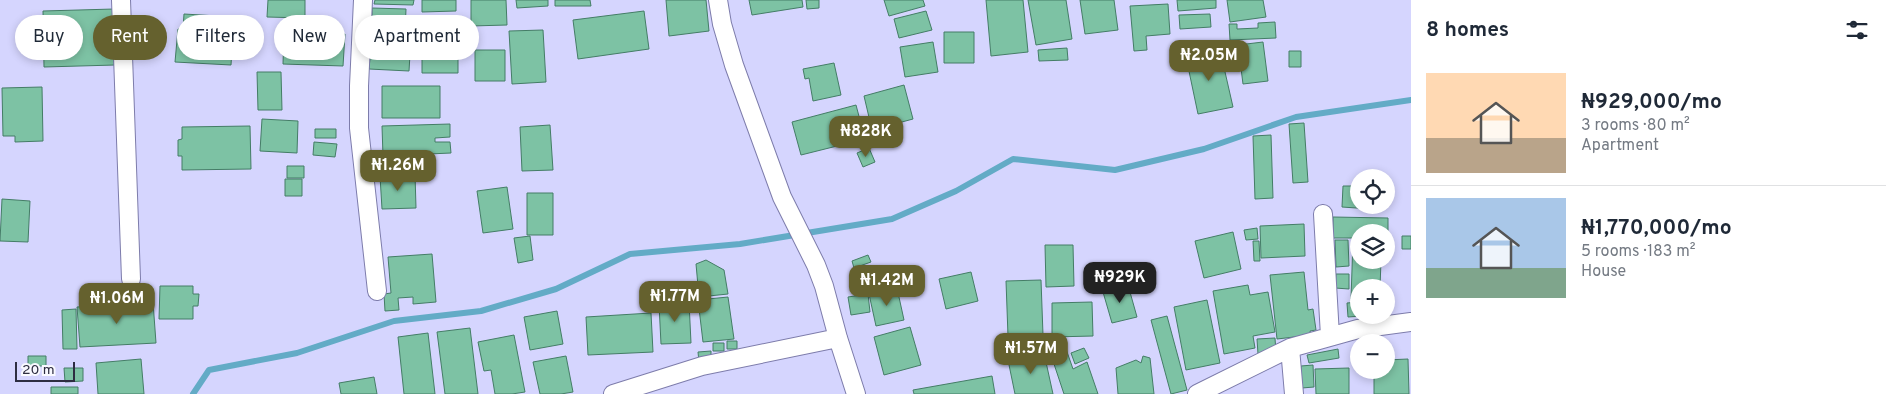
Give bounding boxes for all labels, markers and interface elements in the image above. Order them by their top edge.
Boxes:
chip: Buy [15,15,83,60]
chip: Rent [93,15,167,60]
chip: Filters [177,15,264,60]
chip: New [274,15,345,60]
chip: Apartment [355,15,479,60]
icon: filters [1843,16,1871,44]
text: 8 homes [1426,17,1509,44]
pin: ₦2.05M [1168,39,1250,82]
text: ₦2.05M [1180,46,1238,66]
text: ₦929,000/mo [1581,89,1722,116]
icon: home [1466,93,1526,153]
pin: ₦828K [831,116,901,158]
text: 3 rooms · 80 m² [1581,116,1690,136]
text: ₦828K [840,122,892,142]
text: Apartment [1581,136,1659,156]
pin: ₦1.26M [357,150,439,192]
text: ₦1.26M [371,156,425,176]
map controls [1350,169,1395,379]
button: locate [1350,169,1395,214]
text: ₦1,770,000/mo [1581,215,1732,242]
icon: home [1466,218,1526,278]
button: layers [1350,224,1395,269]
text: 5 rooms · 183 m² [1581,242,1696,262]
pin: ₦929K [1085,262,1155,304]
text: House [1581,262,1626,282]
pin: ₦1.42M [846,264,928,307]
text: ₦929K [1094,268,1146,288]
text: ₦1.42M [860,271,914,291]
button: + [1350,279,1395,324]
pin: ₦1.77M [634,280,716,323]
pin: ₦1.06M [76,282,158,325]
text: ₦1.77M [650,287,700,307]
text: ₦1.06M [90,289,144,309]
pin: ₦1.57M [990,332,1072,375]
button: − [1350,334,1395,379]
text: ₦1.57M [1005,339,1057,359]
scale bar [15,359,75,382]
text: 20 m [22,362,55,379]

